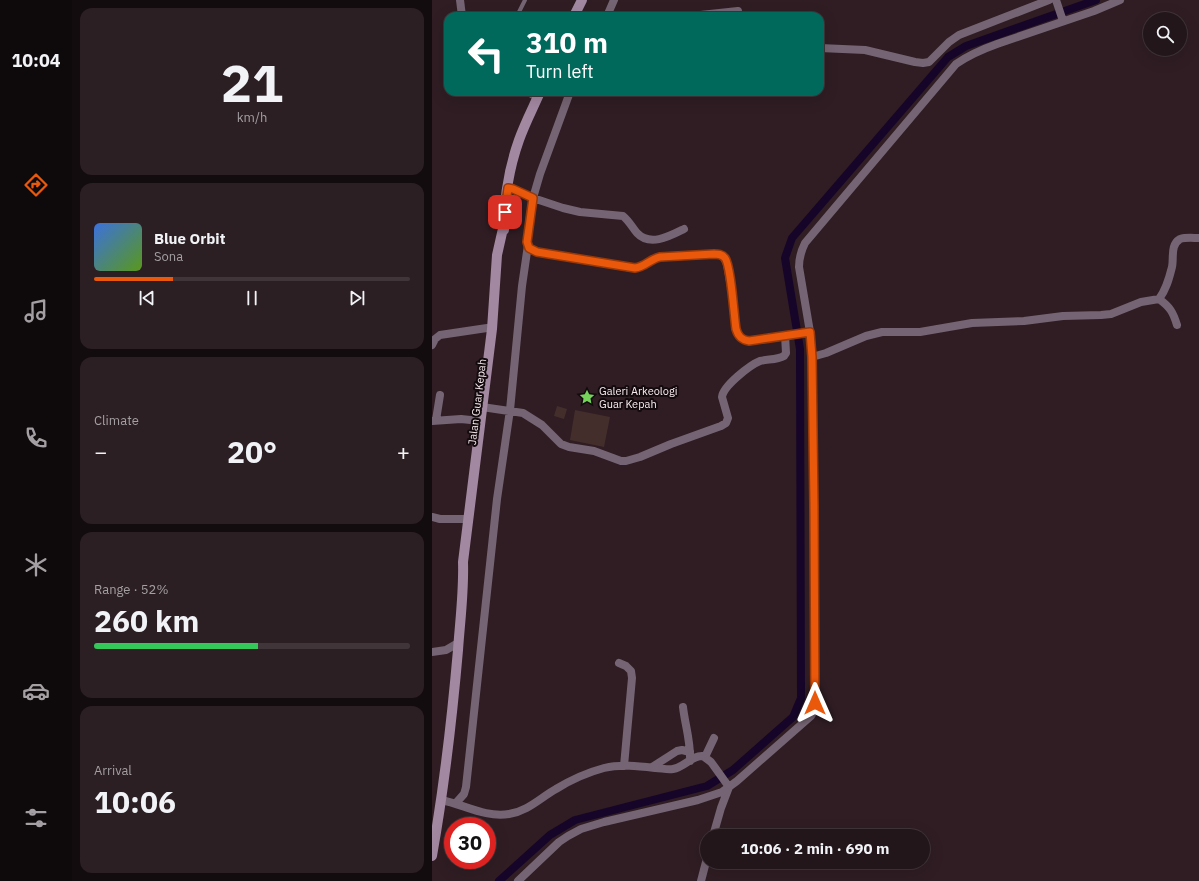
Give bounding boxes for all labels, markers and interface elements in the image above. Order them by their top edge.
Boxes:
map controls [1143,12,1187,56]
button: search [1143,12,1187,56]
text: 310 m [526,24,608,61]
icon: left [460,28,512,80]
text: 10:04 [11,49,61,72]
text: 21 [221,49,283,116]
text: Turn left [526,60,594,83]
text: km/h [237,109,267,126]
icon: directions [22,171,50,199]
pin [488,195,522,229]
icon: arrive [494,201,516,223]
text: Blue Orbit [154,229,225,248]
text: Sona [154,248,183,265]
icon: previous [136,287,158,309]
icon: pause [241,287,263,309]
icon: next [346,287,368,309]
icon: music [22,297,50,325]
street label: Jalan Guar Kepah [465,358,489,446]
place label: Galeri Arkeologi Guar Kepah [599,384,678,411]
place icon: Galeri Arkeologi Guar Kepah [578,388,596,406]
text: Climate [94,412,139,429]
icon: phone [22,424,50,452]
text: 20° [227,432,277,471]
text: − [94,437,107,466]
text: + [397,437,410,466]
icon: climate [22,551,50,579]
text: Range · 52% [94,581,168,598]
text: 260 km [94,601,199,640]
icon: car [22,677,50,705]
position arrow [794,682,836,724]
text: Arrival [94,762,132,779]
text: 10:06 [94,782,176,821]
icon: filters [22,804,50,832]
speed limit sign: 30 [444,817,496,869]
text: 10:06 · 2 min · 690 m [741,839,889,858]

